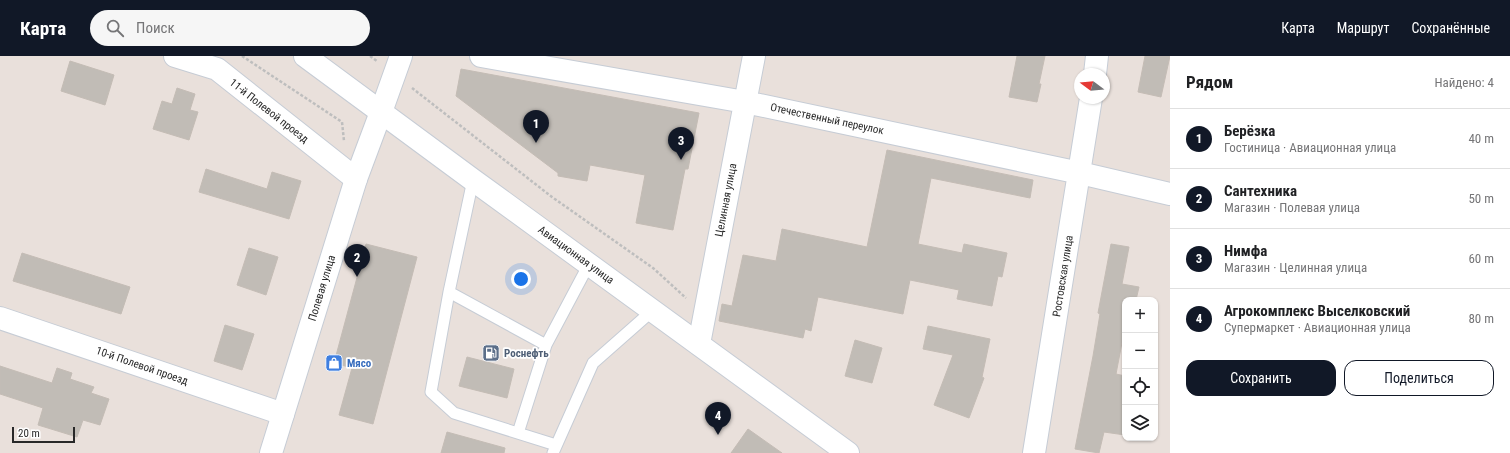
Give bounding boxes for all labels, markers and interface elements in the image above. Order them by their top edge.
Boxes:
search box [90,10,370,46]
text: Карта [20,17,66,40]
icon: search [104,17,126,39]
text: Поиск [136,19,175,37]
text: Карта [1281,20,1315,36]
text: Маршрут [1337,20,1389,36]
text: Сохранённые [1411,20,1490,36]
north arrow [1074,68,1110,104]
text: Рядом [1186,72,1233,92]
text: Найдено: 4 [1434,75,1494,90]
street label: 11-й Полевой проезд [227,76,311,146]
street label: Отечественный переулок [769,101,886,138]
pin: 1 [523,110,549,143]
text: Берёзка [1224,122,1275,140]
pin: 3 [668,127,694,160]
text: 1 [1196,131,1202,146]
text: 40 m [1468,131,1494,146]
text: Гостиница · Авиационная улица [1224,140,1396,155]
street label: Целинная улица [713,162,739,238]
text: Сантехника [1224,182,1297,200]
text: 2 [1196,191,1202,206]
text: 50 m [1468,191,1494,206]
text: Магазин · Полевая улица [1224,200,1360,215]
street label: Авиационная улица [536,223,616,287]
street label: Ростовская улица [1050,234,1076,318]
text: Нимфа [1224,242,1267,260]
pin: 2 [344,244,370,277]
text: 3 [1196,251,1202,266]
text: 60 m [1468,251,1494,266]
street label: Полевая улица [306,253,338,323]
text: Магазин · Целинная улица [1224,260,1367,275]
your location [511,269,531,289]
map controls [1122,297,1158,441]
button: + [1122,297,1158,333]
text: Агрокомплекс Выселковский [1224,302,1410,320]
text: 4 [1196,311,1202,326]
text: 80 m [1468,311,1494,326]
text: Супермаркет · Авиационная улица [1224,320,1411,335]
button: − [1122,333,1158,369]
fuel station icon: Роснефть [481,343,501,363]
street label: 10-й Полевой проезд [94,344,190,388]
place label: Роснефть [504,347,549,360]
shop icon: Мясо [324,353,344,373]
place label: Мясо [347,357,372,370]
button: Сохранить [1186,360,1336,396]
button: Поделиться [1344,360,1494,396]
button: locate [1122,369,1158,405]
pin: 4 [705,402,731,435]
button: layers [1122,405,1158,441]
scale bar [12,425,75,444]
text: 20 m [18,427,40,440]

